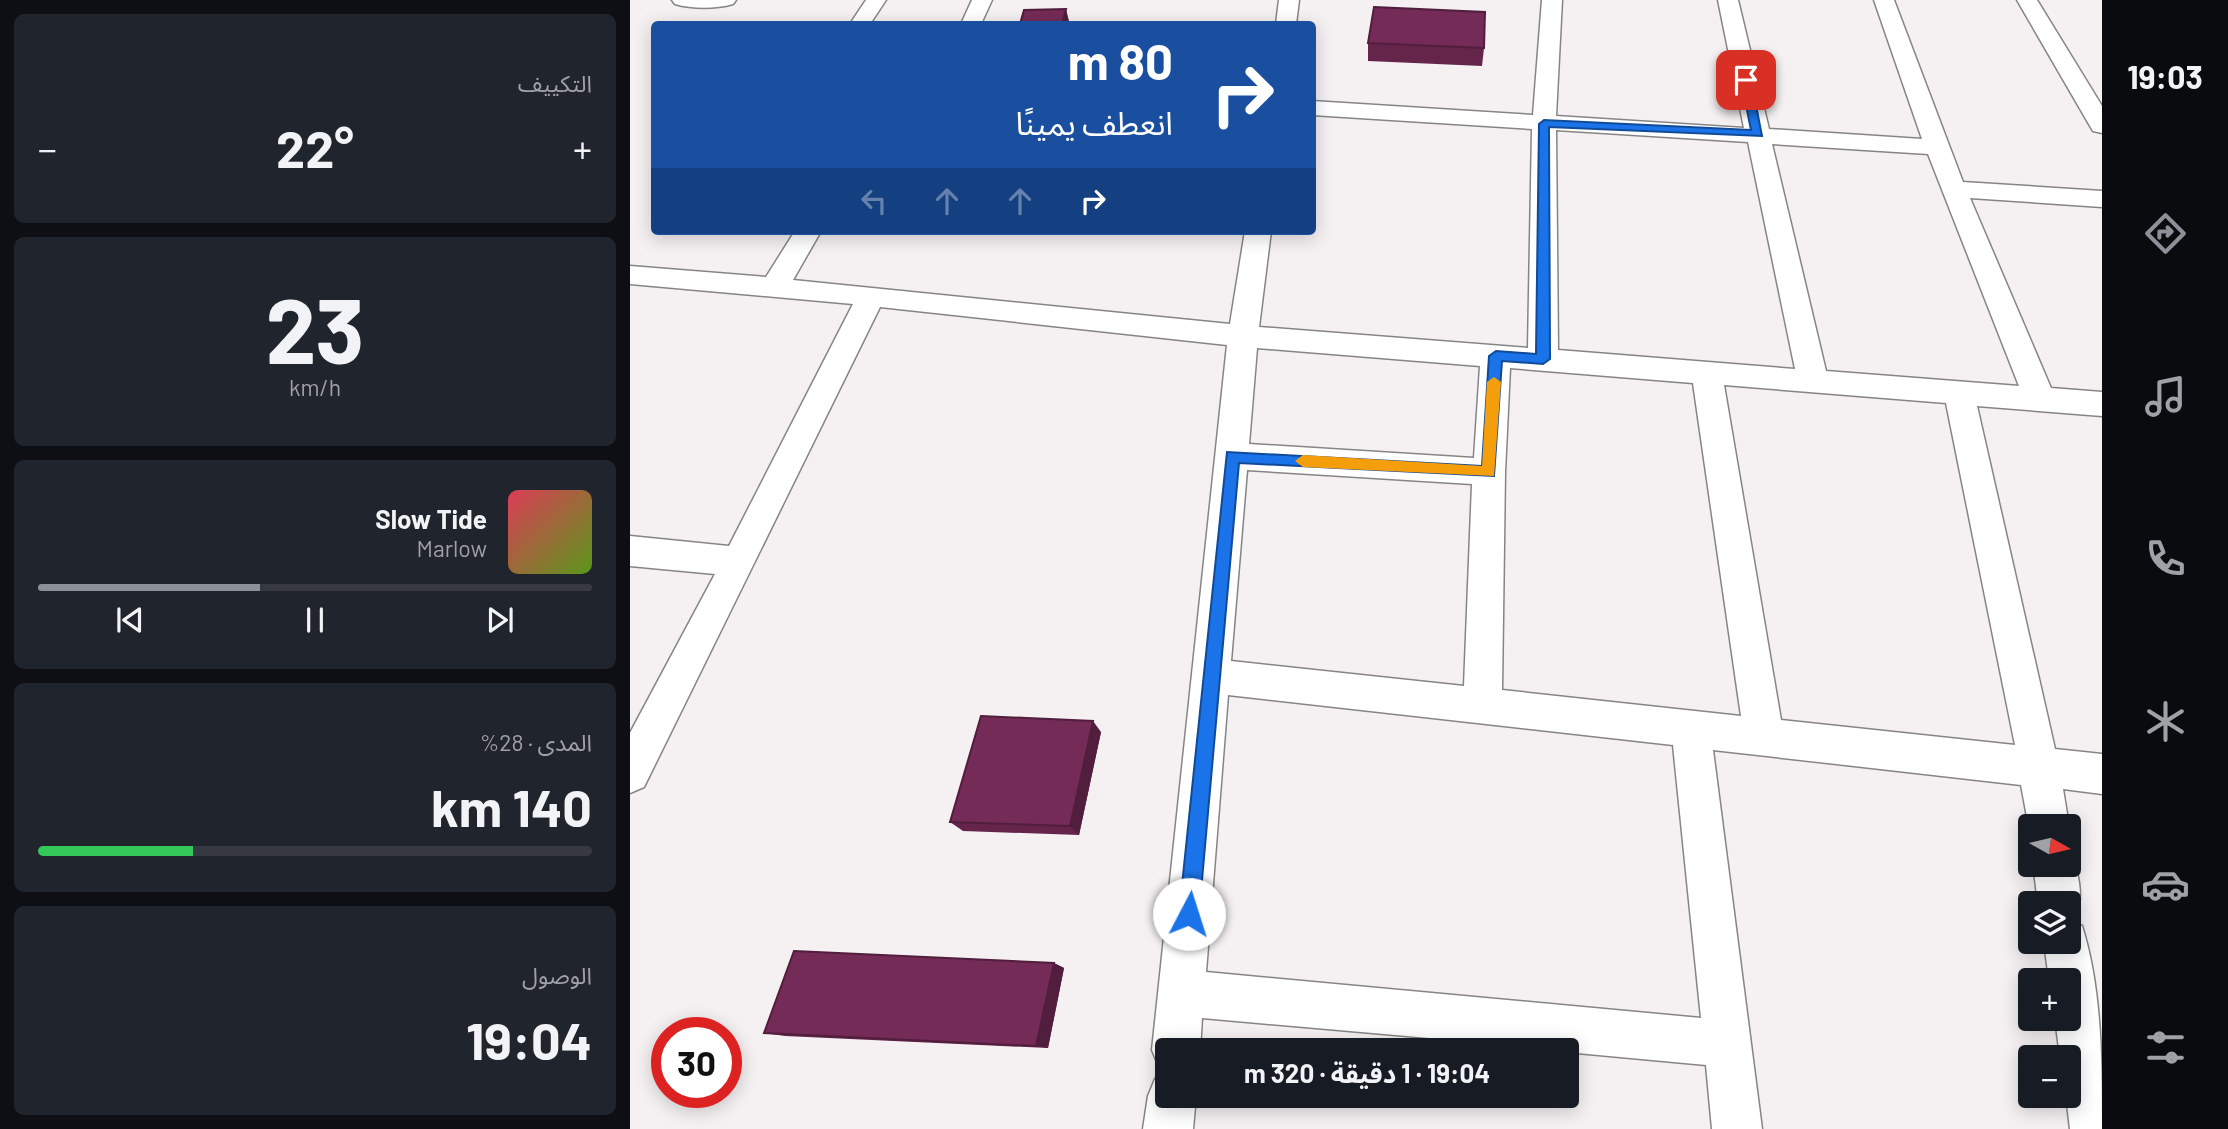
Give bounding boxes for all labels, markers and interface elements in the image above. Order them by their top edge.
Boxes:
text: 80 m [1068,31,1173,90]
icon: right [1197,49,1288,140]
pin [1716,50,1776,110]
text: 19:03 [2127,57,2203,95]
icon: arrive [1727,61,1765,99]
text: التكييف [518,69,592,97]
text: انعطف يمينًا [1016,103,1173,141]
text: 22° [276,116,354,178]
text: − [38,125,57,171]
text: + [573,125,592,171]
icon: left [855,182,893,220]
icon: ahead [928,182,966,220]
icon: ahead [1001,182,1039,220]
icon: right [1074,182,1112,220]
icon: directions [2141,209,2190,258]
text: 23 [266,273,364,382]
icon: music [2141,372,2190,421]
text: km/h [289,373,341,401]
text: Slow Tide [375,503,487,534]
text: Marlow [416,534,487,562]
icon: phone [2141,534,2190,583]
icon: previous [111,601,149,639]
icon: pause [296,601,334,639]
icon: next [481,601,519,639]
icon: climate [2141,697,2190,746]
text: المدى · 28% [480,728,592,756]
text: 140 km [431,775,592,837]
north arrow [2018,814,2081,877]
map controls [2018,814,2081,1108]
icon: car [2141,860,2190,909]
position arrow [1152,877,1226,951]
button: layers [2018,891,2081,954]
text: الوصول [522,961,592,989]
button: + [2018,968,2081,1031]
text: 19:04 [466,1008,592,1070]
speed limit sign: 30 [651,1017,742,1108]
icon: filters [2141,1023,2190,1072]
button: − [2018,1045,2081,1108]
text: 19:04 · 1 دقيقة · 320 m [1244,1057,1490,1088]

